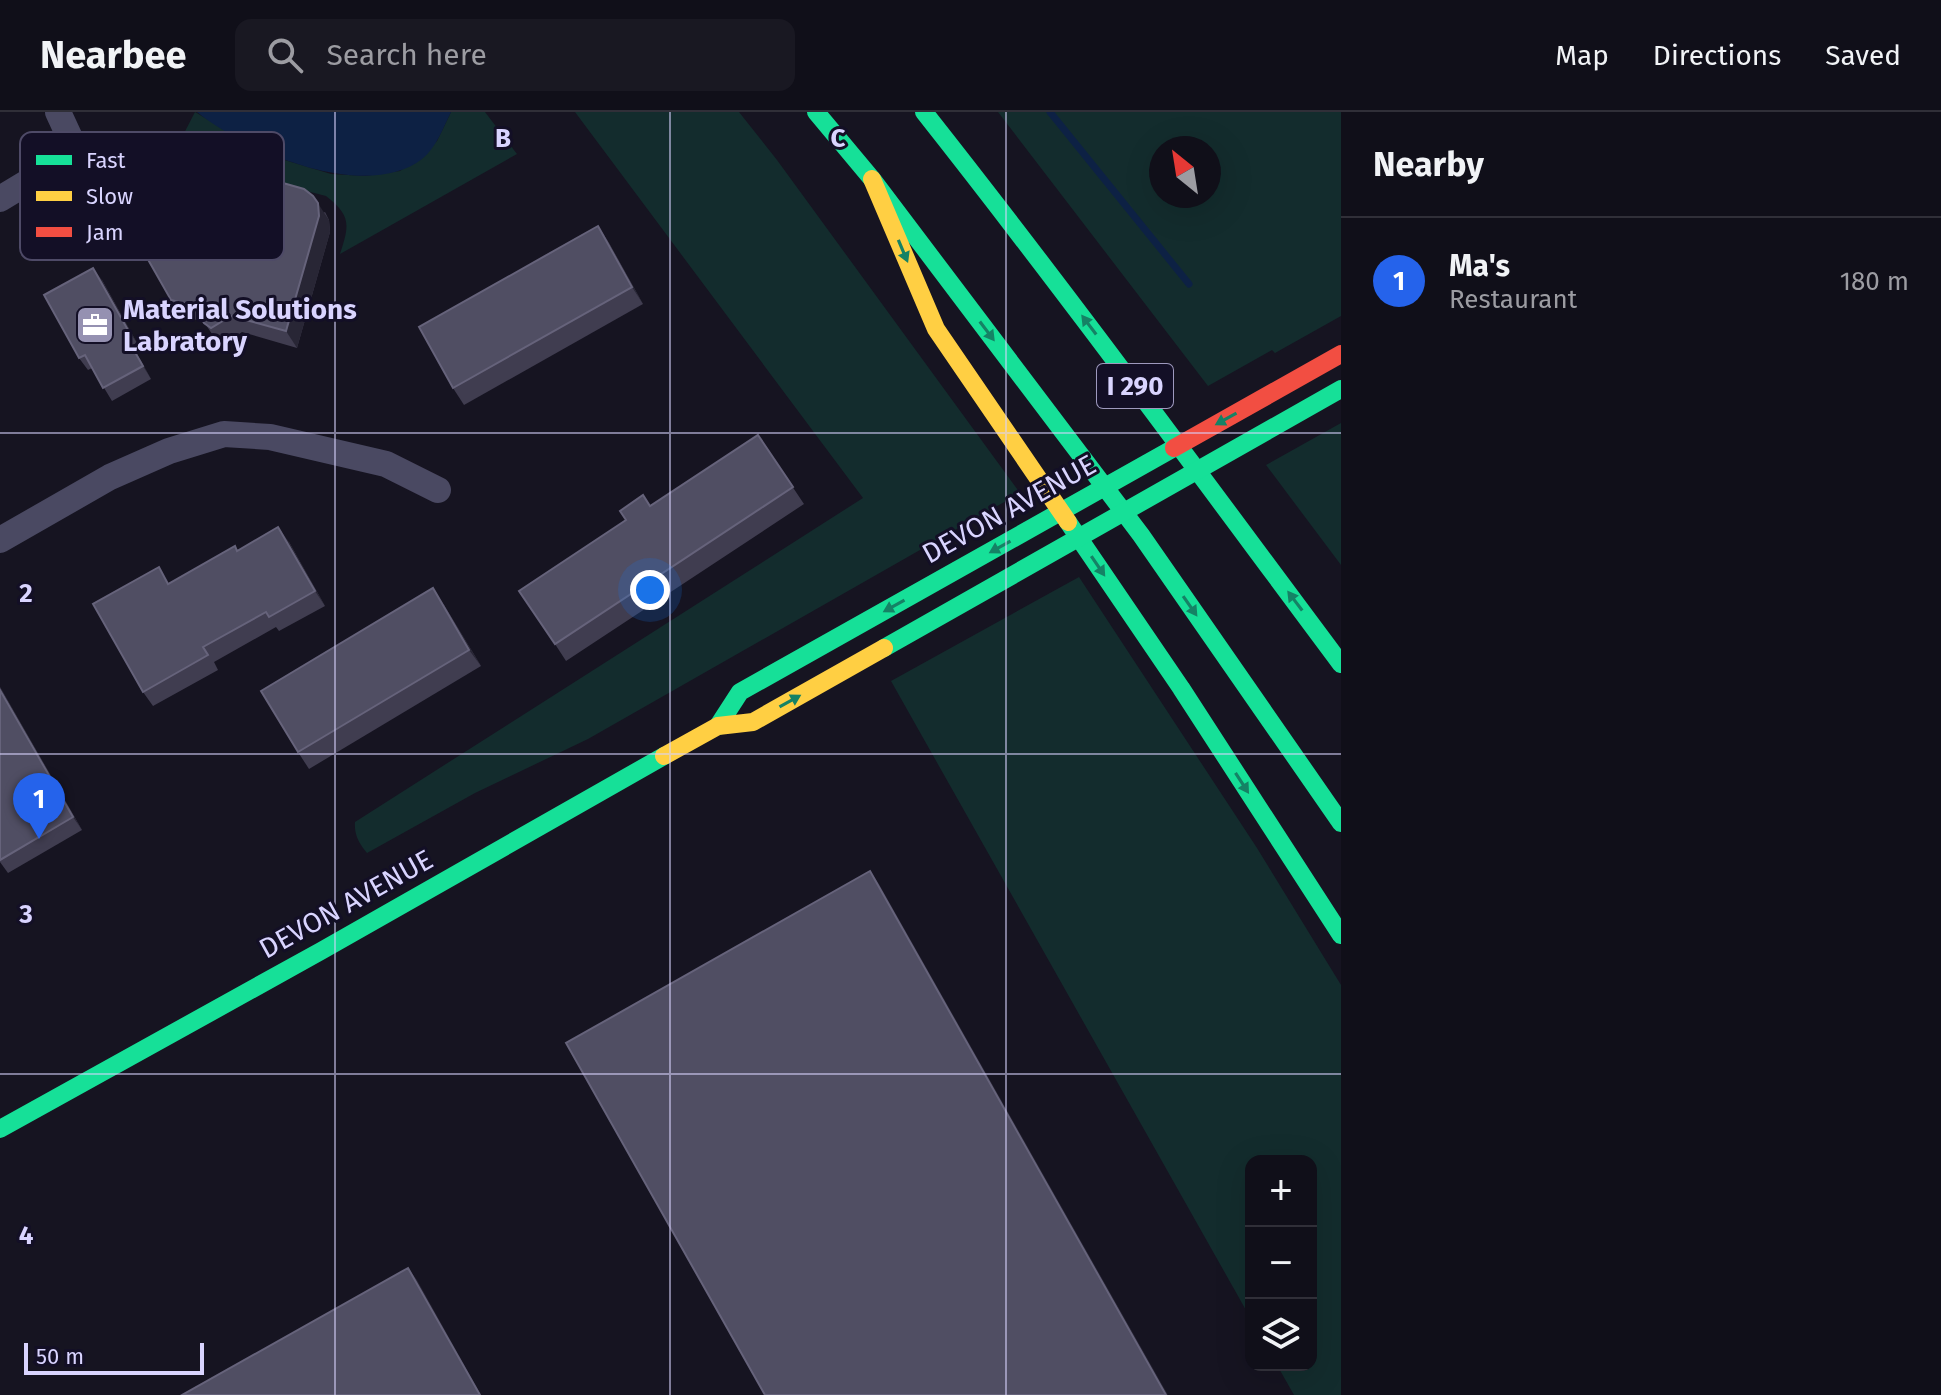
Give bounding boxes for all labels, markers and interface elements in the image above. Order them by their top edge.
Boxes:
search box [235,19,795,91]
text: Nearbee [40,32,187,78]
icon: search [263,33,307,77]
text: Search here [327,37,487,73]
text: Map [1555,39,1609,72]
text: Directions [1653,39,1781,72]
text: Saved [1825,39,1901,72]
text: B [495,123,511,154]
text: C [831,123,846,154]
legend [20,132,284,260]
north arrow [1149,136,1221,208]
text: Nearby [1373,144,1484,185]
text: Fast [86,147,126,174]
text: Slow [86,183,133,210]
text: Jam [86,219,124,246]
one-way arrow [896,239,909,263]
text: Ma's [1449,248,1510,284]
text: 1 [1393,266,1405,297]
text: 180 m [1840,266,1909,297]
text: Restaurant [1449,284,1577,315]
place label: Material Solutions Labratory [123,293,357,358]
office icon: Material Solutions Labratory [74,304,116,346]
one-way arrow [1081,315,1097,336]
one-way arrow [978,321,994,341]
road number: I 290 [1097,364,1173,408]
one-way arrow [1215,412,1237,426]
street label: DEVON AVENUE [917,448,1101,570]
one-way arrow [988,540,1011,554]
one-way arrow [1090,556,1105,577]
your location [630,570,670,610]
text: 2 [19,578,33,609]
one-way arrow [1287,591,1303,611]
one-way arrow [1182,595,1197,616]
one-way arrow [883,599,905,613]
one-way arrow [779,694,801,708]
one-way arrow [1235,772,1249,794]
pin: 1 [13,773,65,839]
street label: DEVON AVENUE [254,843,438,965]
text: 3 [18,899,33,930]
map controls [1245,1155,1317,1371]
button: + [1245,1155,1317,1227]
text: 4 [19,1220,34,1251]
button: − [1245,1227,1317,1299]
button: layers [1245,1299,1317,1371]
scale bar [24,1339,204,1375]
text: 50 m [36,1343,84,1370]

